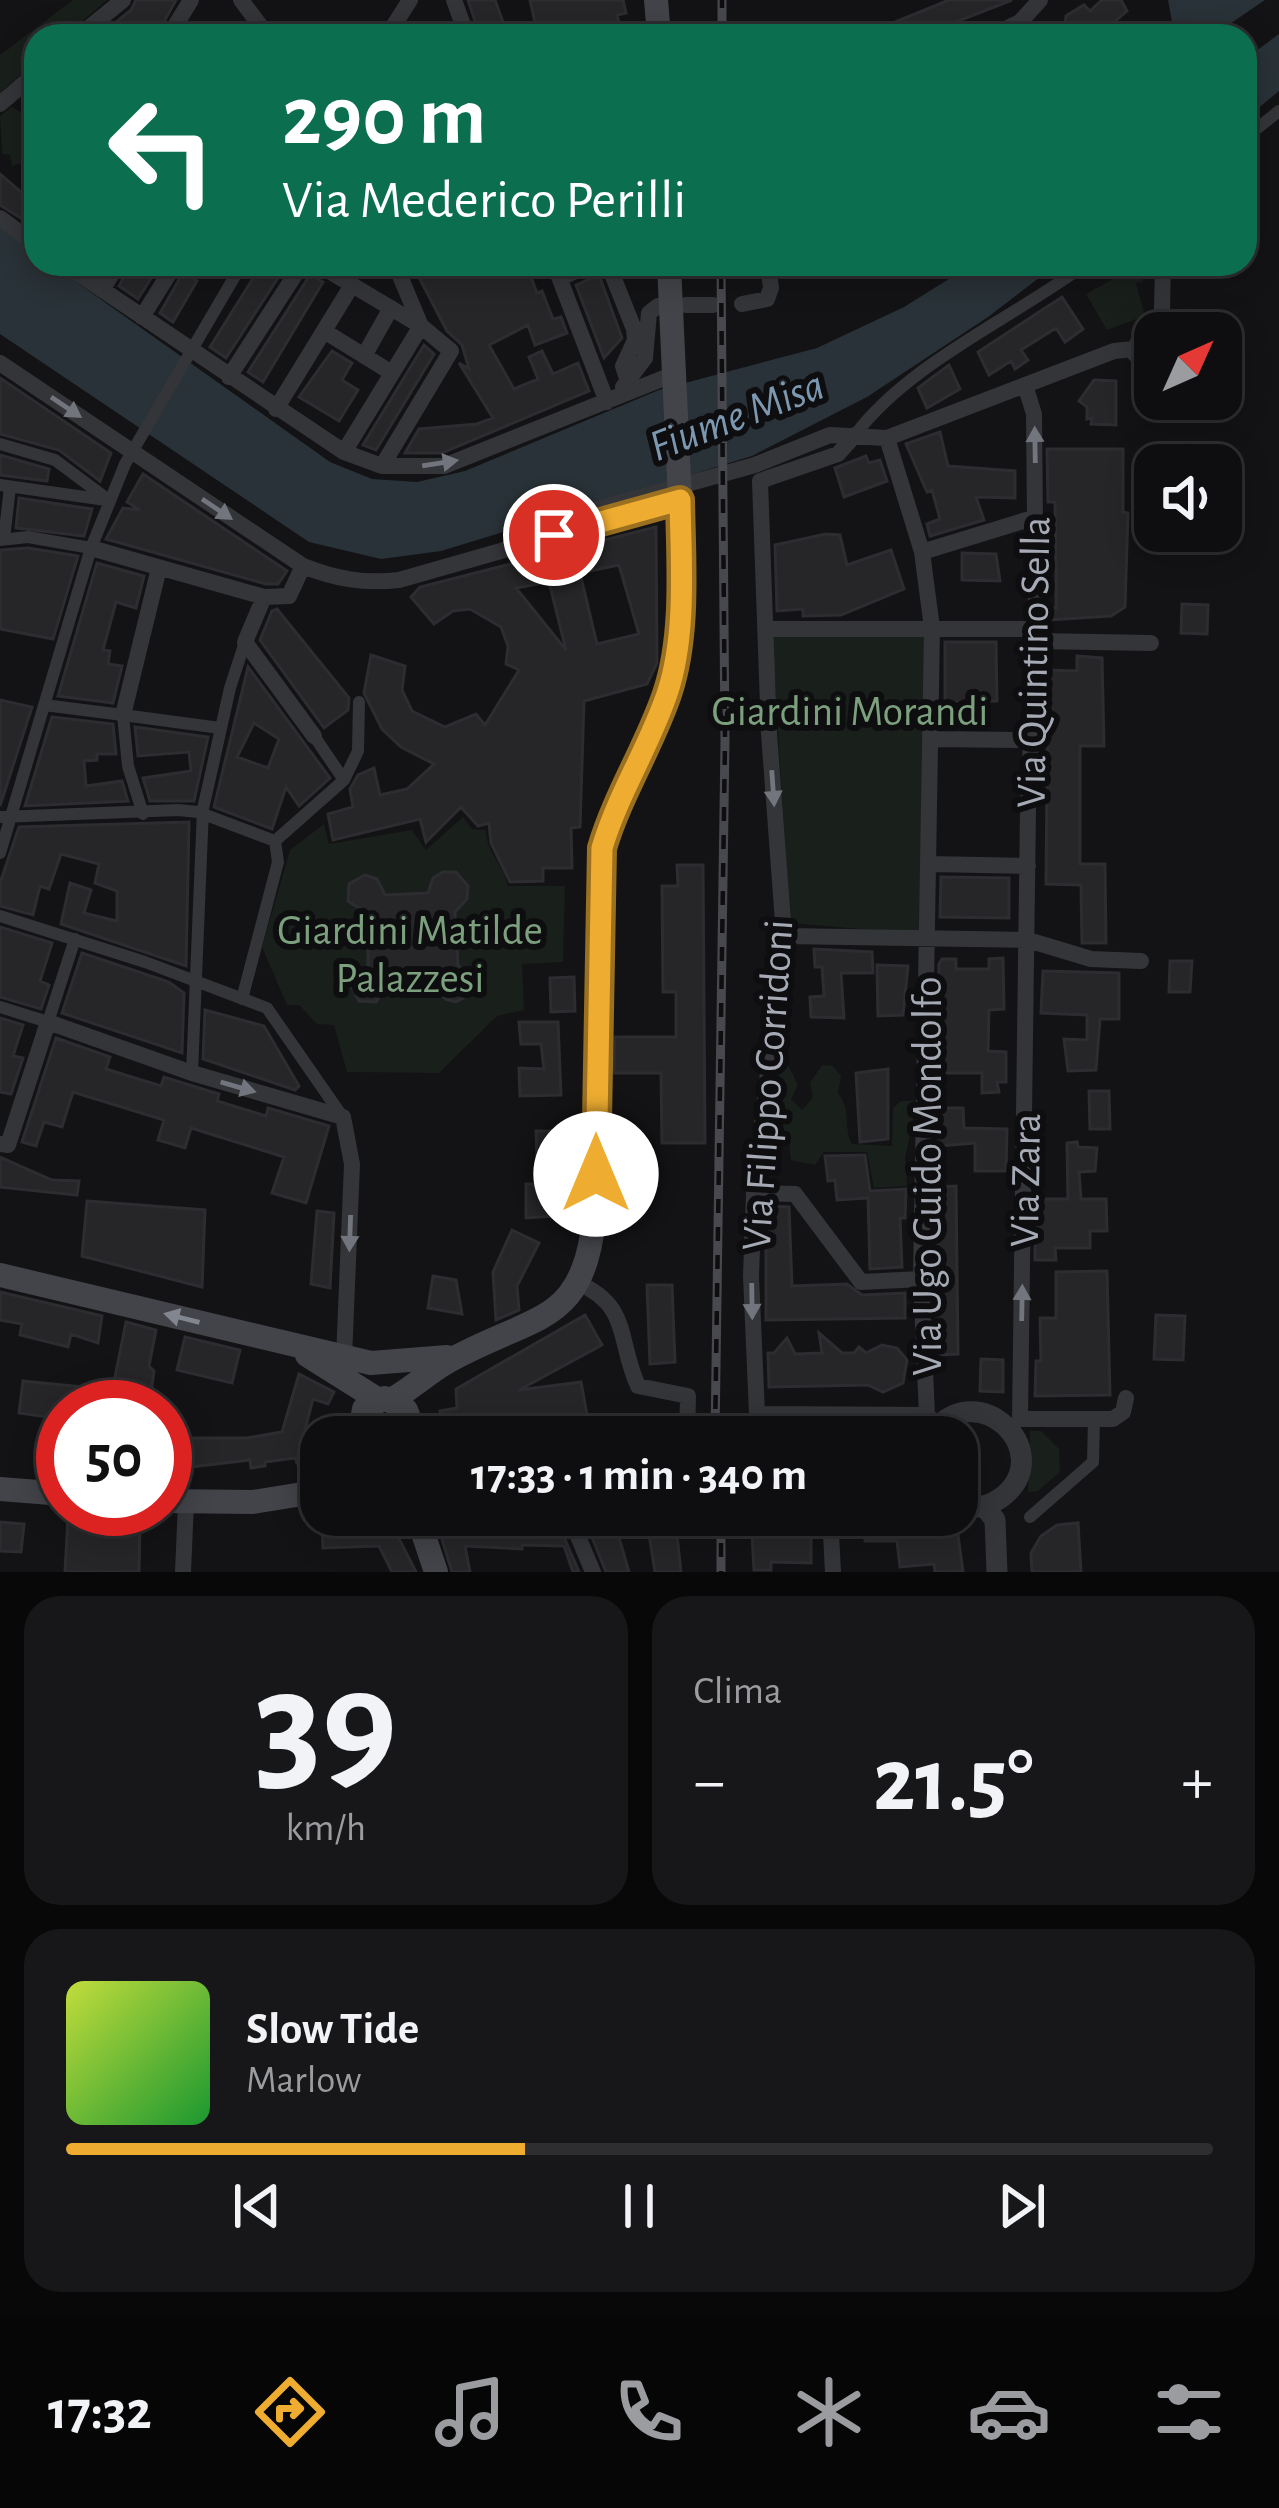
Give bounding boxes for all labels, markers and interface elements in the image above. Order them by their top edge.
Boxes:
icon: left [84,72,240,228]
text: 290 m [282,76,486,160]
text: Via Mederico Perilli [282,174,686,228]
north arrow [1134,312,1242,420]
map controls [1134,312,1242,552]
water label: Fiume Misa [643,362,831,470]
one-way arrow [49,395,82,418]
one-way arrow [1025,425,1044,463]
button: sound [1134,444,1242,552]
one-way arrow [422,453,460,472]
pin [503,484,605,586]
one-way arrow [201,497,234,520]
icon: arrive [521,502,587,568]
street label: Via Quintino Sella [1010,516,1058,808]
park label: Giardini Morandi [712,691,988,733]
one-way arrow [763,770,782,807]
park label: Giardini Matilde Palazzesi [277,910,543,1000]
street label: Via Filippo Corridoni [735,918,801,1252]
street label: Via Ugo Guido Mondolfo [907,976,949,1376]
one-way arrow [220,1079,257,1097]
position arrow [533,1111,659,1237]
street label: Via Zara [1004,1113,1048,1247]
one-way arrow [340,1215,359,1253]
one-way arrow [742,1283,761,1321]
one-way arrow [1012,1283,1032,1321]
one-way arrow [163,1308,200,1327]
speed limit sign: 50 [36,1380,192,1536]
text: 17:33 · 1 min · 340 m [471,1453,807,1498]
text: 39 [254,1649,397,1805]
text: Clima [694,1672,782,1711]
text: 21.5° [873,1737,1034,1827]
text: − [694,1749,725,1815]
text: + [1181,1749,1213,1815]
text: km/h [286,1809,366,1848]
text: Slow Tide [246,2007,419,2052]
text: Marlow [246,2061,361,2100]
icon: previous [224,2173,290,2239]
icon: pause [606,2173,672,2239]
icon: next [989,2173,1055,2239]
icon: directions [248,2370,332,2454]
icon: music [428,2370,512,2454]
icon: phone [607,2370,691,2454]
icon: climate [787,2370,871,2454]
icon: car [967,2370,1051,2454]
icon: filters [1147,2370,1231,2454]
text: 17:32 [48,2385,152,2439]

